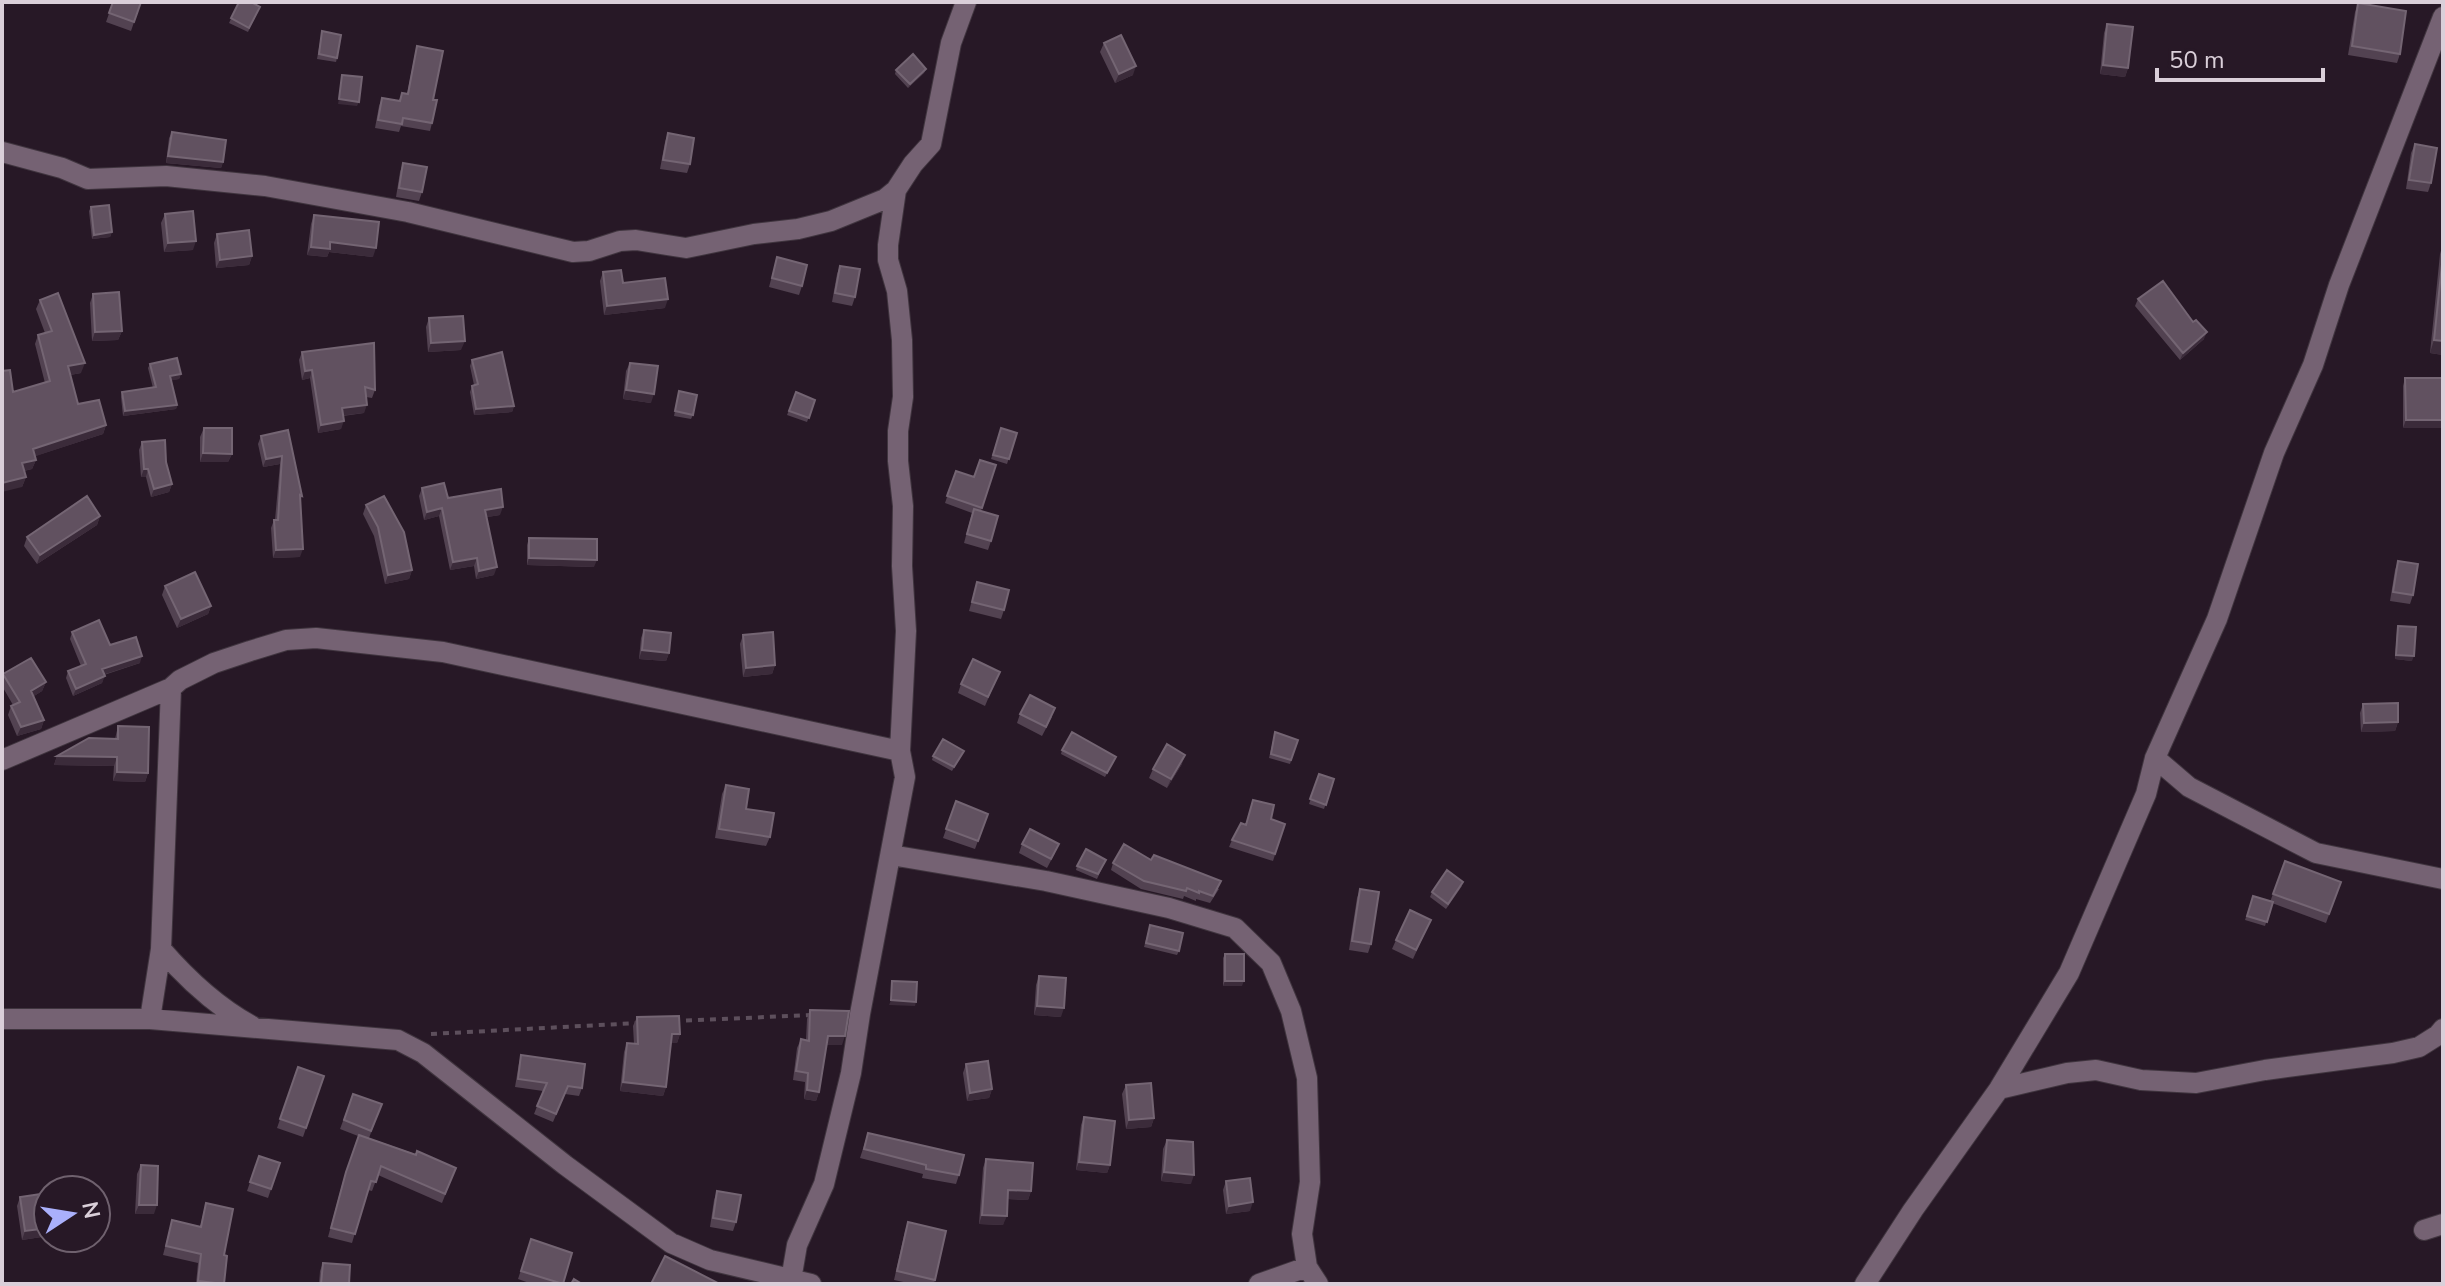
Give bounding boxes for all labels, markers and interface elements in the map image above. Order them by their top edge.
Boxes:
scale bar [2157,32,2323,82]
text: 50 m [2169,44,2225,76]
north arrow [32,1174,112,1254]
text: N [74,1199,107,1221]

